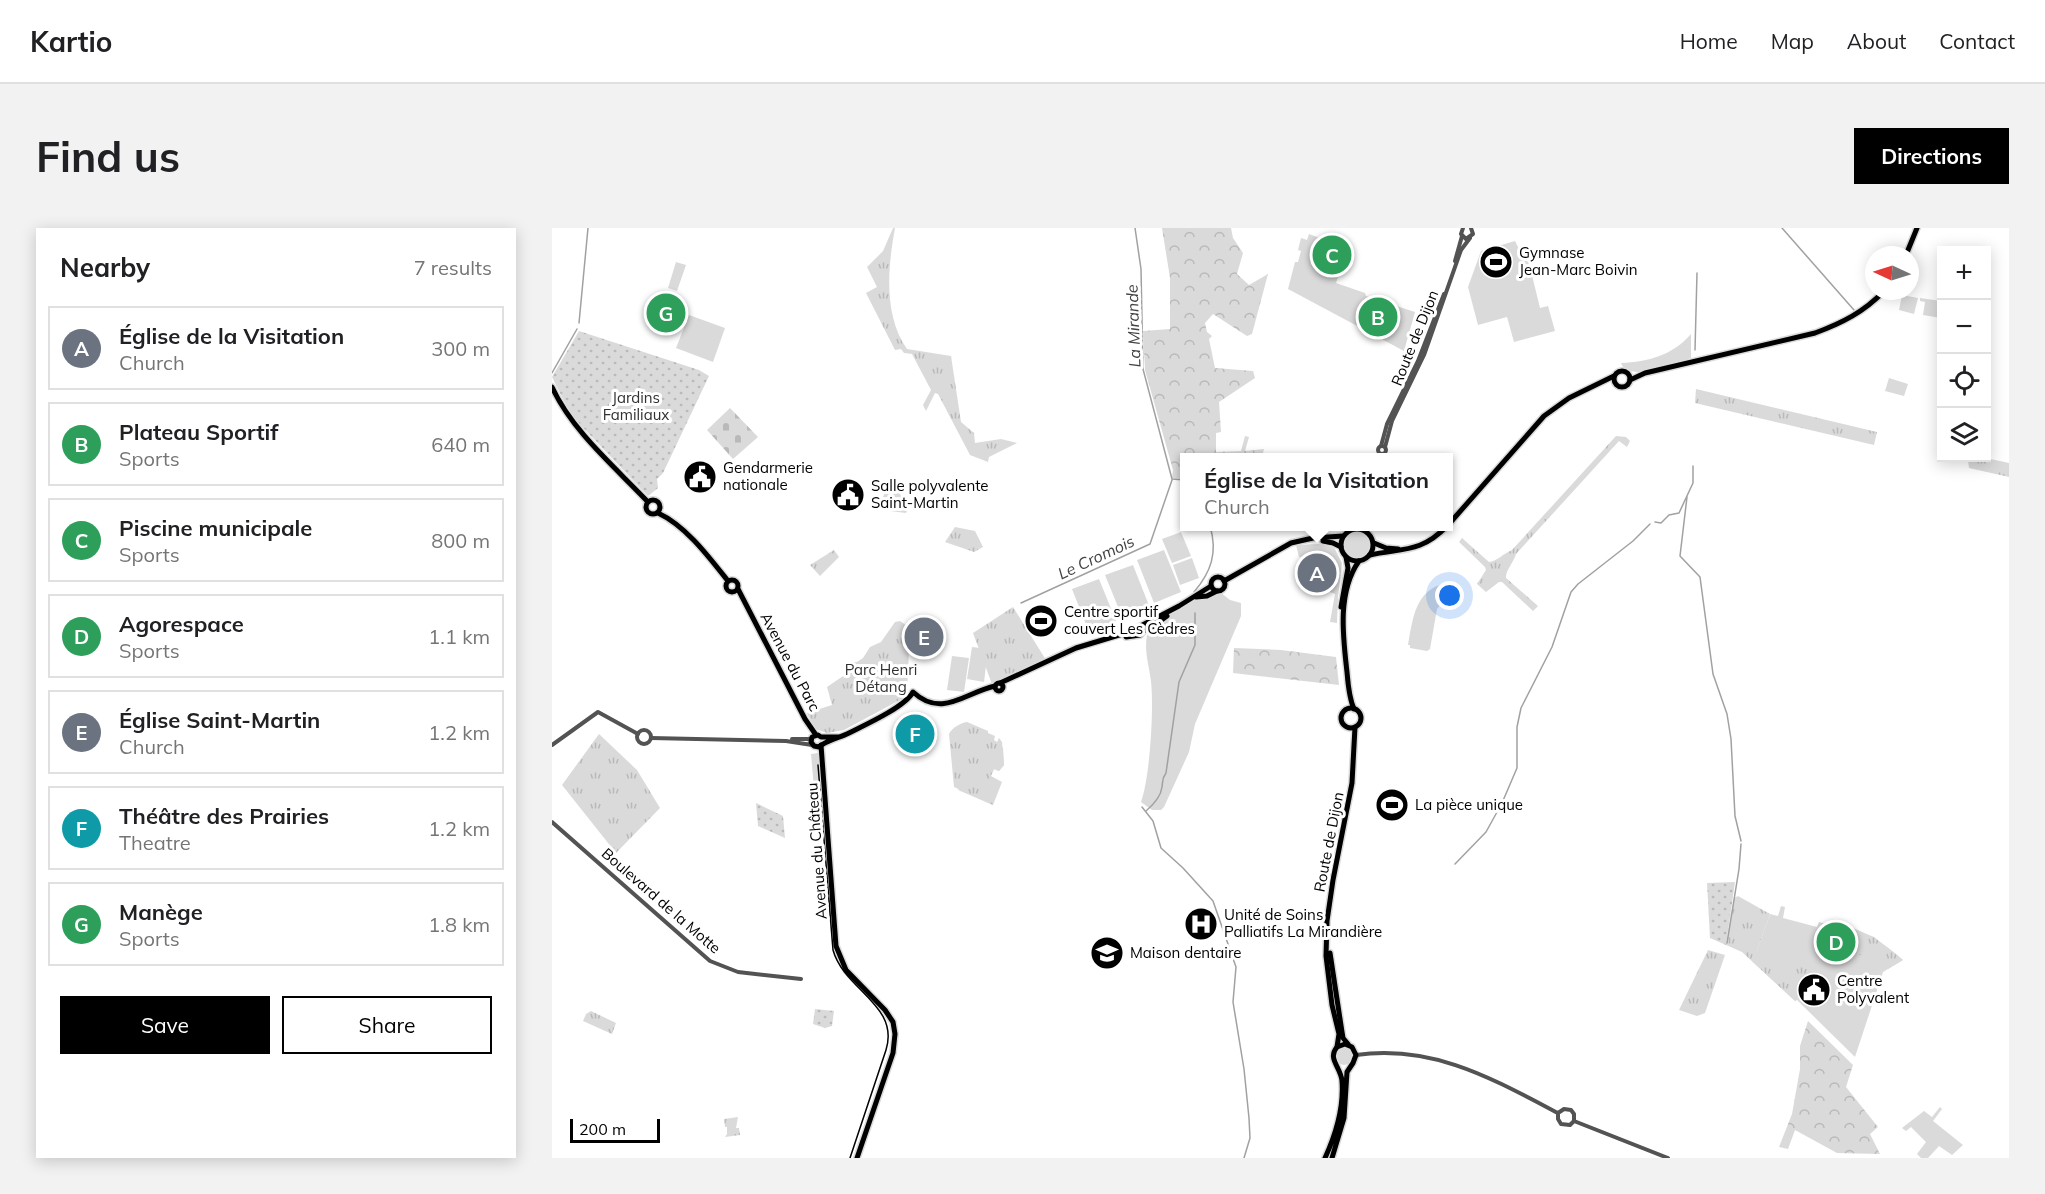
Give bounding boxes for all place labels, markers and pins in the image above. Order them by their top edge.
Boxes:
pin: C [1312,232,1352,278]
place label: Gymnase Jean-Marc Boivin [1519,243,1638,279]
sports icon: Gymnase Jean-Marc Boivin [1478,244,1514,280]
pin: G [646,290,686,335]
pin: B [1358,294,1398,340]
place label: Gendarmerie nationale [723,458,813,494]
public building icon: Gendarmerie nationale [682,459,718,495]
place label: Salle polyvalente Saint-Martin [871,476,989,512]
public building icon: Salle polyvalente Saint-Martin [830,477,866,513]
pin: A [1298,550,1336,596]
place label: Centre sportif couvert Les Cèdres [1064,602,1195,638]
sports icon: Centre sportif couvert Les Cèdres [1023,603,1059,639]
pin: E [904,614,944,660]
pin: F [896,712,934,756]
sports icon: La pièce unique [1374,787,1410,823]
place label: La pièce unique [1415,795,1523,814]
place label: Unité de Soins Palliatifs La Mirandière [1224,905,1382,941]
hospital icon: Unité de Soins Palliatifs La Mirandière [1183,906,1219,942]
pin: D [1816,920,1856,964]
school or university icon: Maison dentaire [1089,935,1125,971]
place label: Maison dentaire [1130,943,1241,962]
place label: Centre Polyvalent [1837,971,1909,1007]
public building icon: Centre Polyvalent [1796,972,1832,1008]

